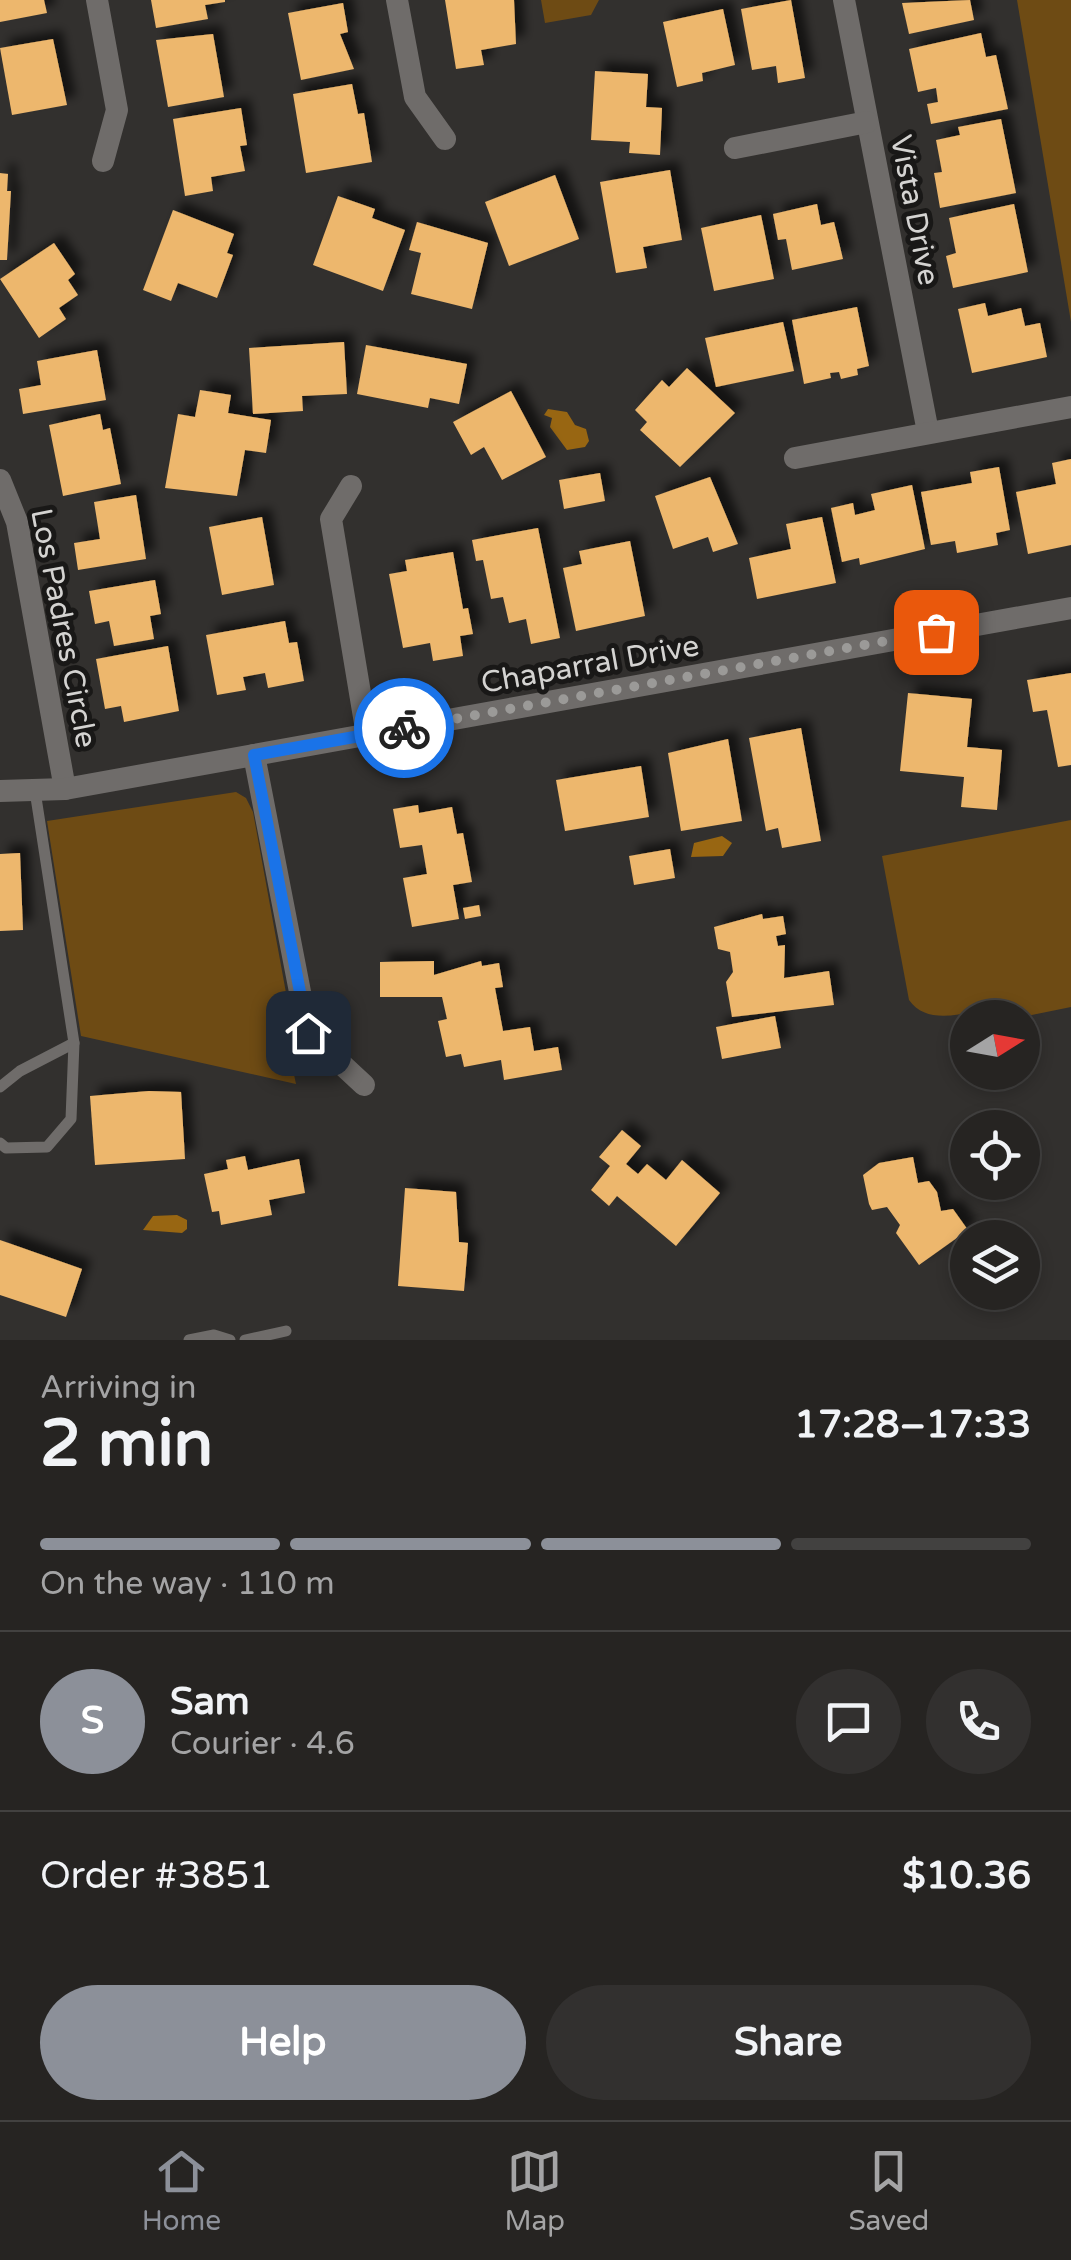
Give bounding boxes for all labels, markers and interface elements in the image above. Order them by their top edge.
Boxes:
street label: Vista Drive [882,132,947,288]
street label: Los Padres Circle [22,505,105,751]
pin [894,590,979,675]
icon: bag [909,605,964,660]
street label: Chaparral Drive [478,627,702,702]
courier [354,678,454,778]
icon: bike [377,701,432,756]
pin [266,991,351,1076]
north arrow [950,1000,1040,1090]
map controls [950,1000,1040,1310]
icon: home [281,1006,336,1061]
button: locate [950,1110,1040,1200]
button: layers [950,1220,1040,1310]
text: Arriving in [40,1369,197,1407]
text: 17:28–17:33 [794,1402,1031,1448]
text: 2 min [40,1405,213,1484]
text: On the way · 110 m [40,1565,335,1603]
button: chat [796,1669,901,1774]
button: phone [926,1669,1031,1774]
text: Sam [170,1679,250,1725]
text: S [81,1698,104,1744]
text: Courier · 4.6 [170,1725,355,1763]
text: Order #3851 [40,1853,273,1899]
text: $10.36 [902,1853,1031,1899]
button: Help [40,1985,526,2100]
button: Share [546,1985,1031,2100]
tab: Home [142,2144,221,2238]
tab: Map [504,2144,565,2238]
tab: Saved [848,2144,929,2238]

